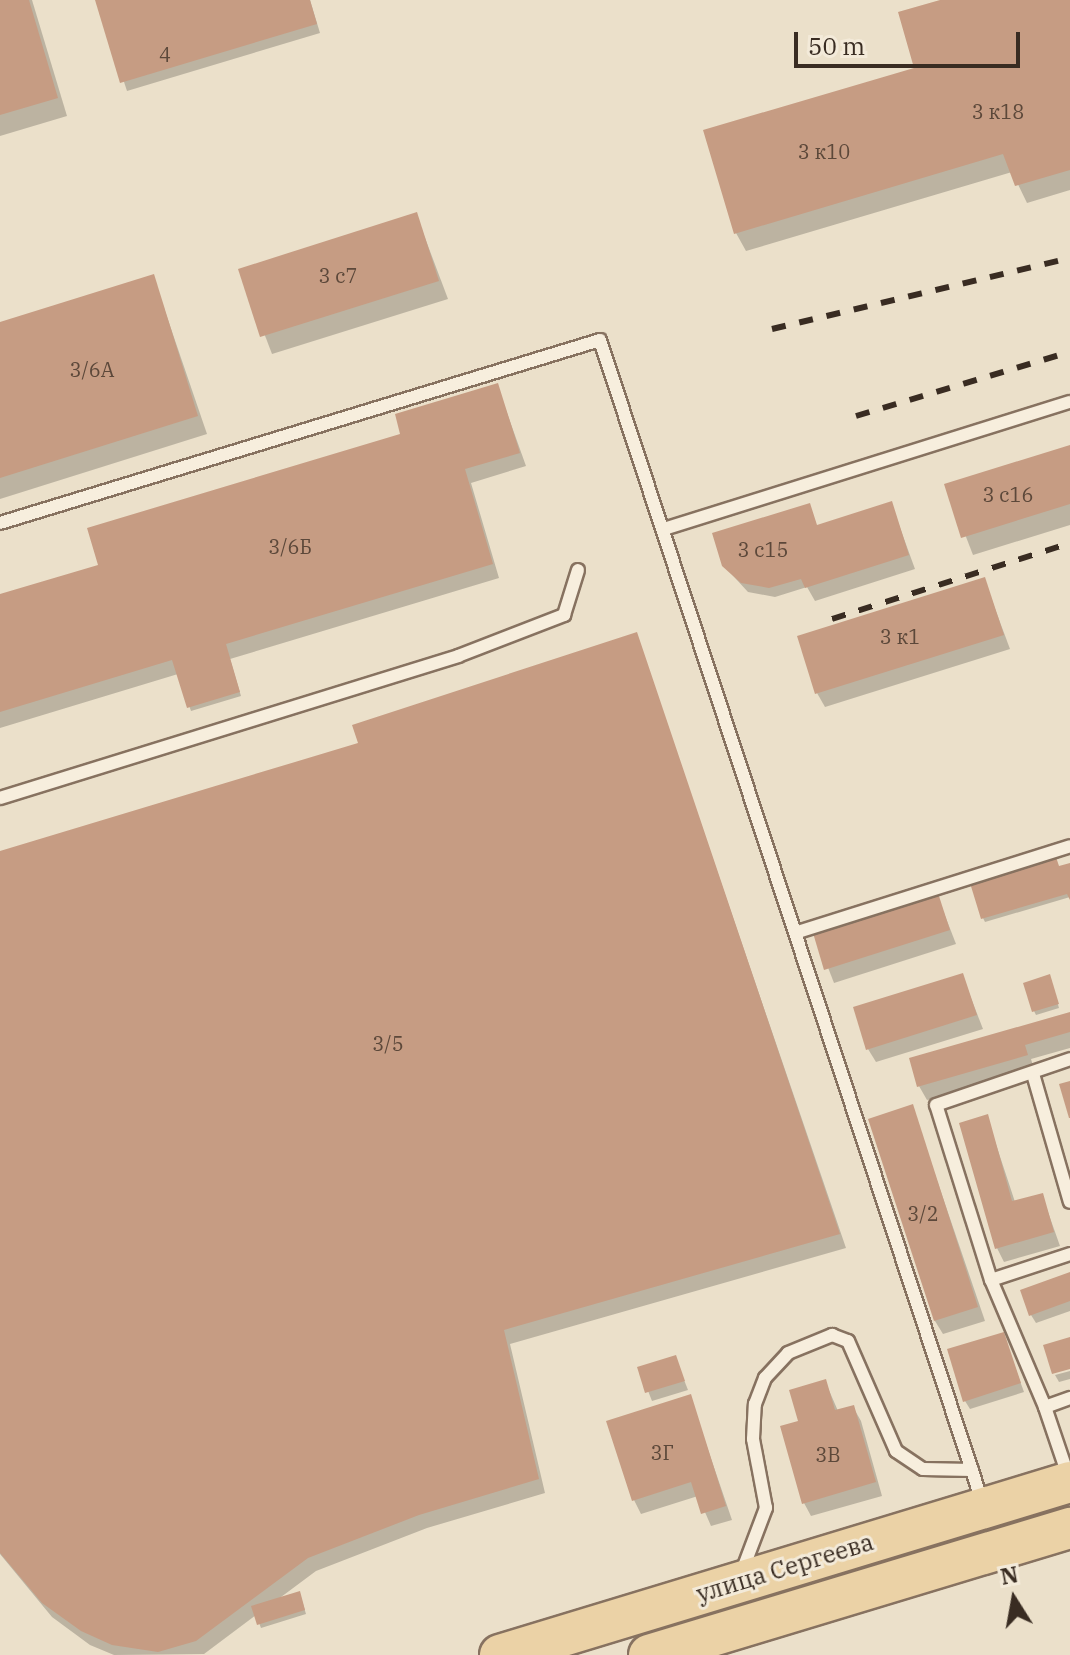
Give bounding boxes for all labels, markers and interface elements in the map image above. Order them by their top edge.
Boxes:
scale bar [798,16,1024,66]
text: 50 m [808,30,865,62]
house number: 4 [159,42,171,66]
house number: 3 к18 [972,99,1024,123]
house number: 3 к10 [798,139,850,163]
house number: 3 с7 [319,263,357,287]
house number: 3/6А [69,357,115,381]
house number: 3 с16 [983,482,1033,506]
house number: 3/6Б [268,534,312,558]
house number: 3 с15 [738,537,788,561]
house number: 3 к1 [880,624,920,648]
house number: 3/5 [372,1031,404,1055]
house number: 3/2 [907,1201,939,1225]
house number: 3Г [650,1440,674,1464]
house number: 3В [815,1442,841,1466]
street label: улица Сергеева [693,1527,877,1609]
north arrow [974,1559,1054,1639]
text: N [998,1559,1021,1591]

